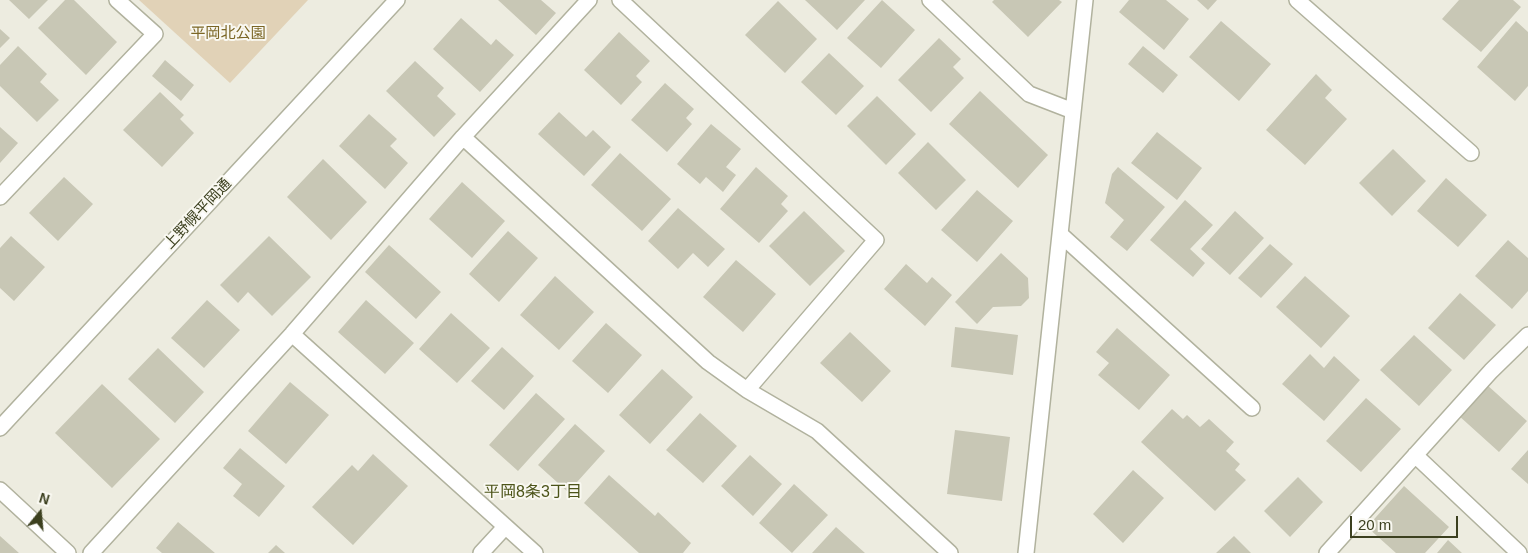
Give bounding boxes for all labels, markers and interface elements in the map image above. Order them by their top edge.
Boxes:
park label: 平岡北公園 [191,25,265,43]
street label: 上野幌平岡通 [161,175,235,253]
district label: 平岡8条3丁目 [484,483,582,503]
north arrow [15,488,65,538]
text: N [37,490,52,508]
scale bar [1353,506,1460,538]
text: 20 m [1358,516,1391,533]

